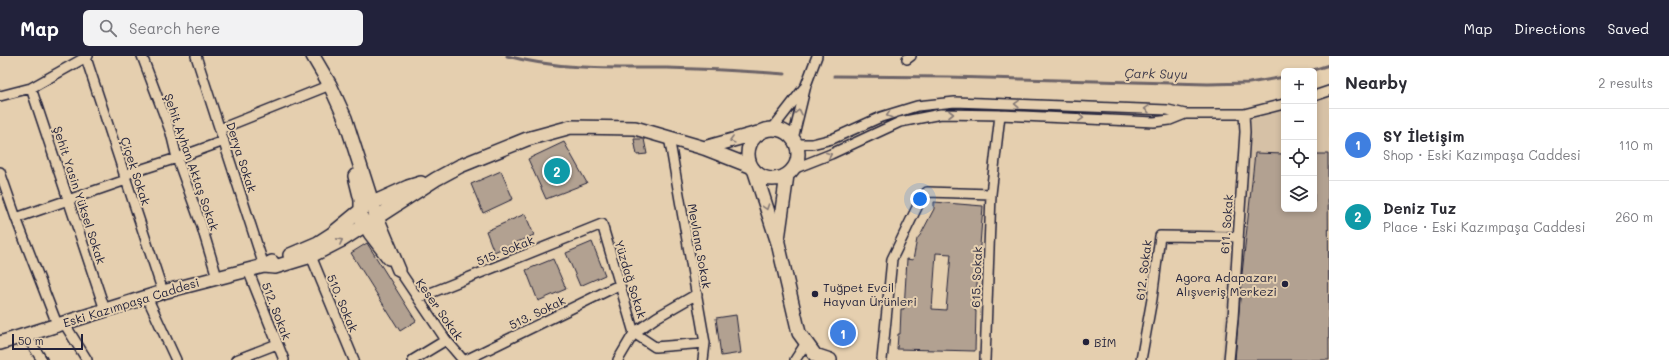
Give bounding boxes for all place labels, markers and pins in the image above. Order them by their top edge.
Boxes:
pin: 2 [544,156,570,186]
place label: Agora Adapazarı Alışveriş Merkezi [1175,269,1277,299]
place label: Tuğpet Evcil Hayvan Ürünleri [823,279,917,309]
marker: Agora Adapazarı Alışveriş Merkezi [1280,279,1290,289]
marker: Tuğpet Evcil Hayvan Ürünleri [810,289,820,299]
pin: 1 [830,318,856,348]
place label: BİM [1094,334,1116,350]
marker: BİM [1081,337,1091,347]

